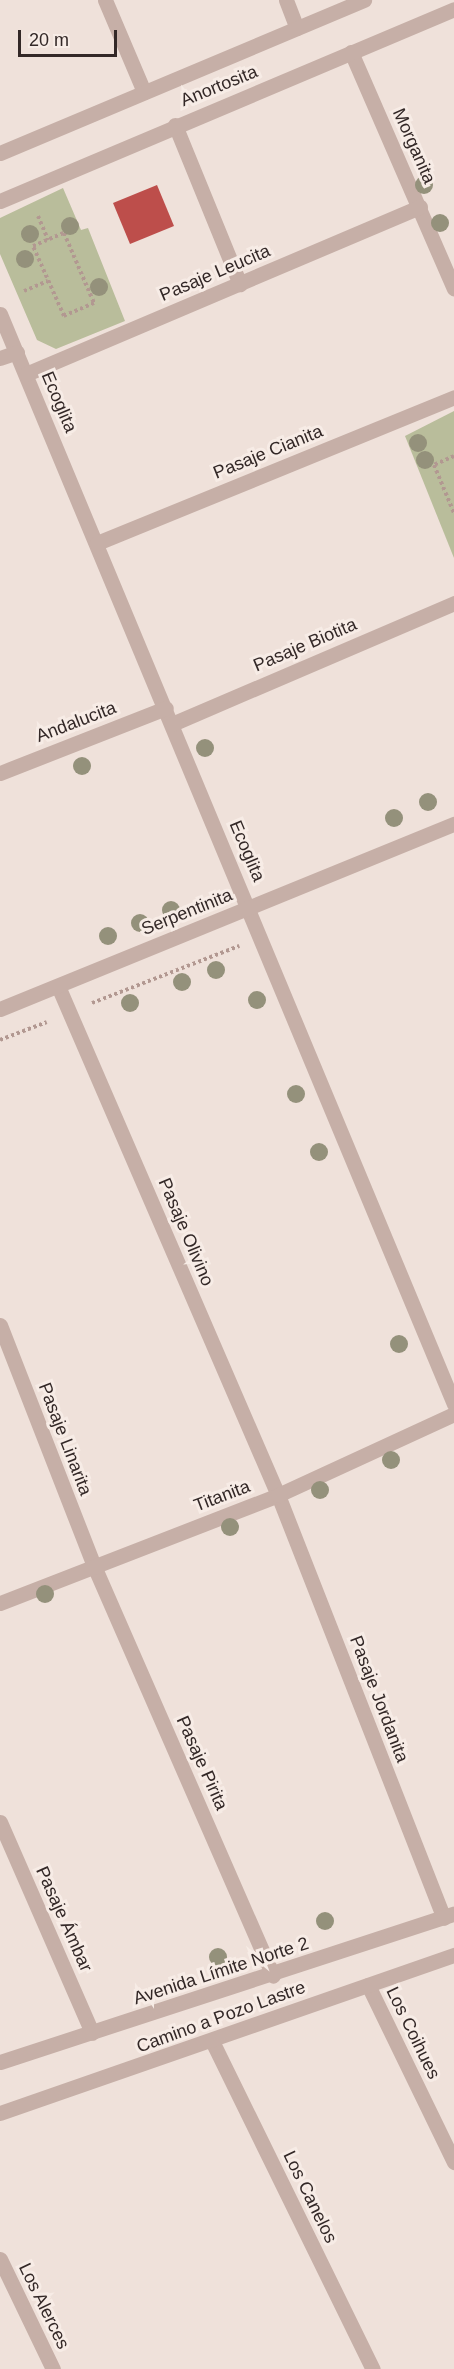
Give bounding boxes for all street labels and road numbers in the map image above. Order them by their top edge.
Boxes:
street label: Anortosita [177,61,261,111]
street label: Morganita [388,105,440,187]
street label: Pasaje Leucita [156,240,274,306]
street label: Ecoglita [37,368,81,436]
street label: Pasaje Cianita [210,420,326,484]
street label: Pasaje Biotita [250,614,360,676]
street label: Andalucita [33,697,119,747]
street label: Ecoglita [225,817,269,885]
street label: Serpentinita [138,884,236,940]
street label: Pasaje Olivino [154,1175,218,1289]
street label: Pasaje Linarita [34,1380,96,1498]
street label: Titanita [191,1475,253,1517]
street label: Pasaje Jordanita [345,1633,413,1765]
street label: Pasaje Pirita [172,1712,232,1814]
street label: Pasaje Ámbar [31,1863,97,1975]
street label: Avenida Límite Norte 2 [131,1932,311,2010]
street label: Camino a Pozo Lastre [134,1976,308,2058]
street label: Los Coihues [381,1983,445,2083]
street label: Los Canelos [278,2147,342,2247]
street label: Los Alerces [14,2259,74,2353]

